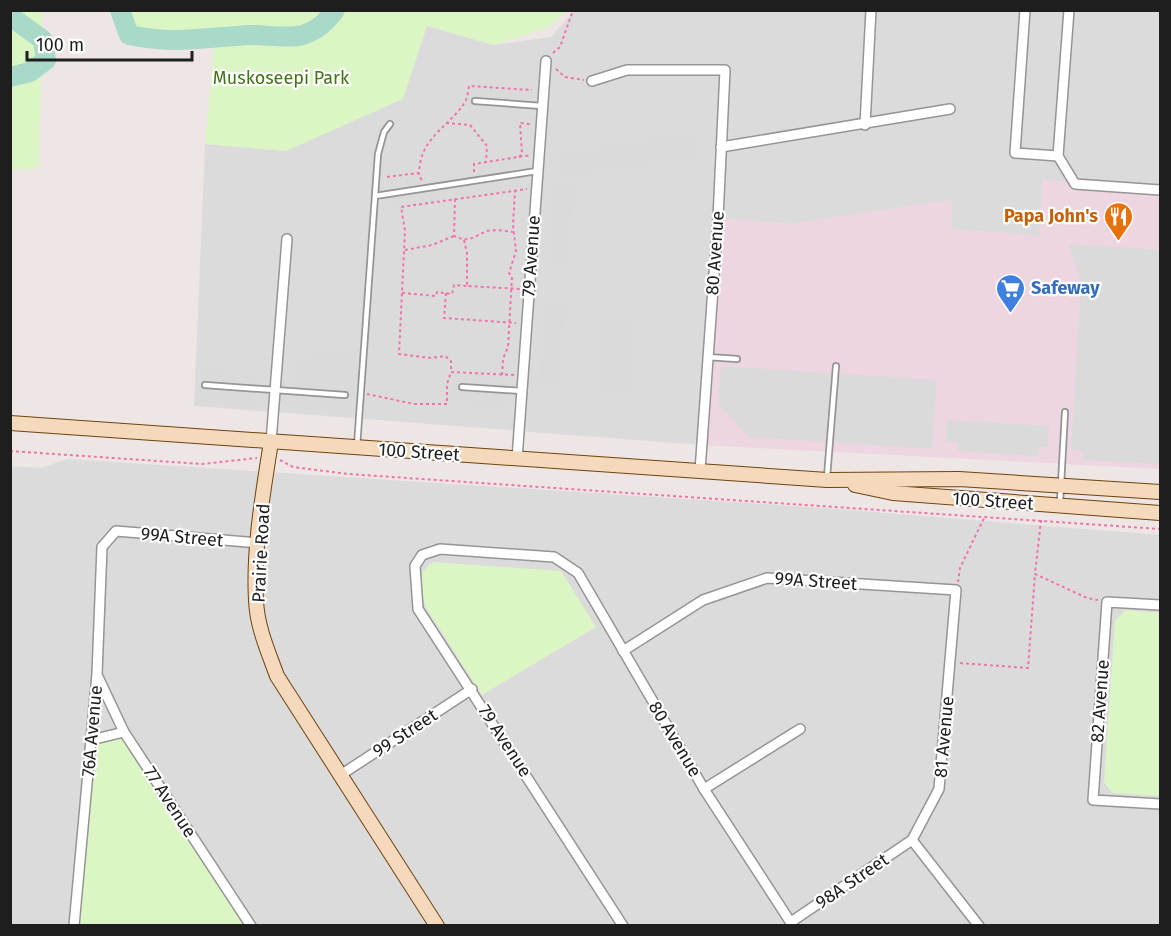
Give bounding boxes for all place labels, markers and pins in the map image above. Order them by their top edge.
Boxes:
restaurant icon: Papa John's [1103,200,1135,242]
place label: Papa John's [1004,205,1098,227]
supermarket icon: Safeway [994,272,1026,314]
place label: Safeway [1031,277,1100,299]

